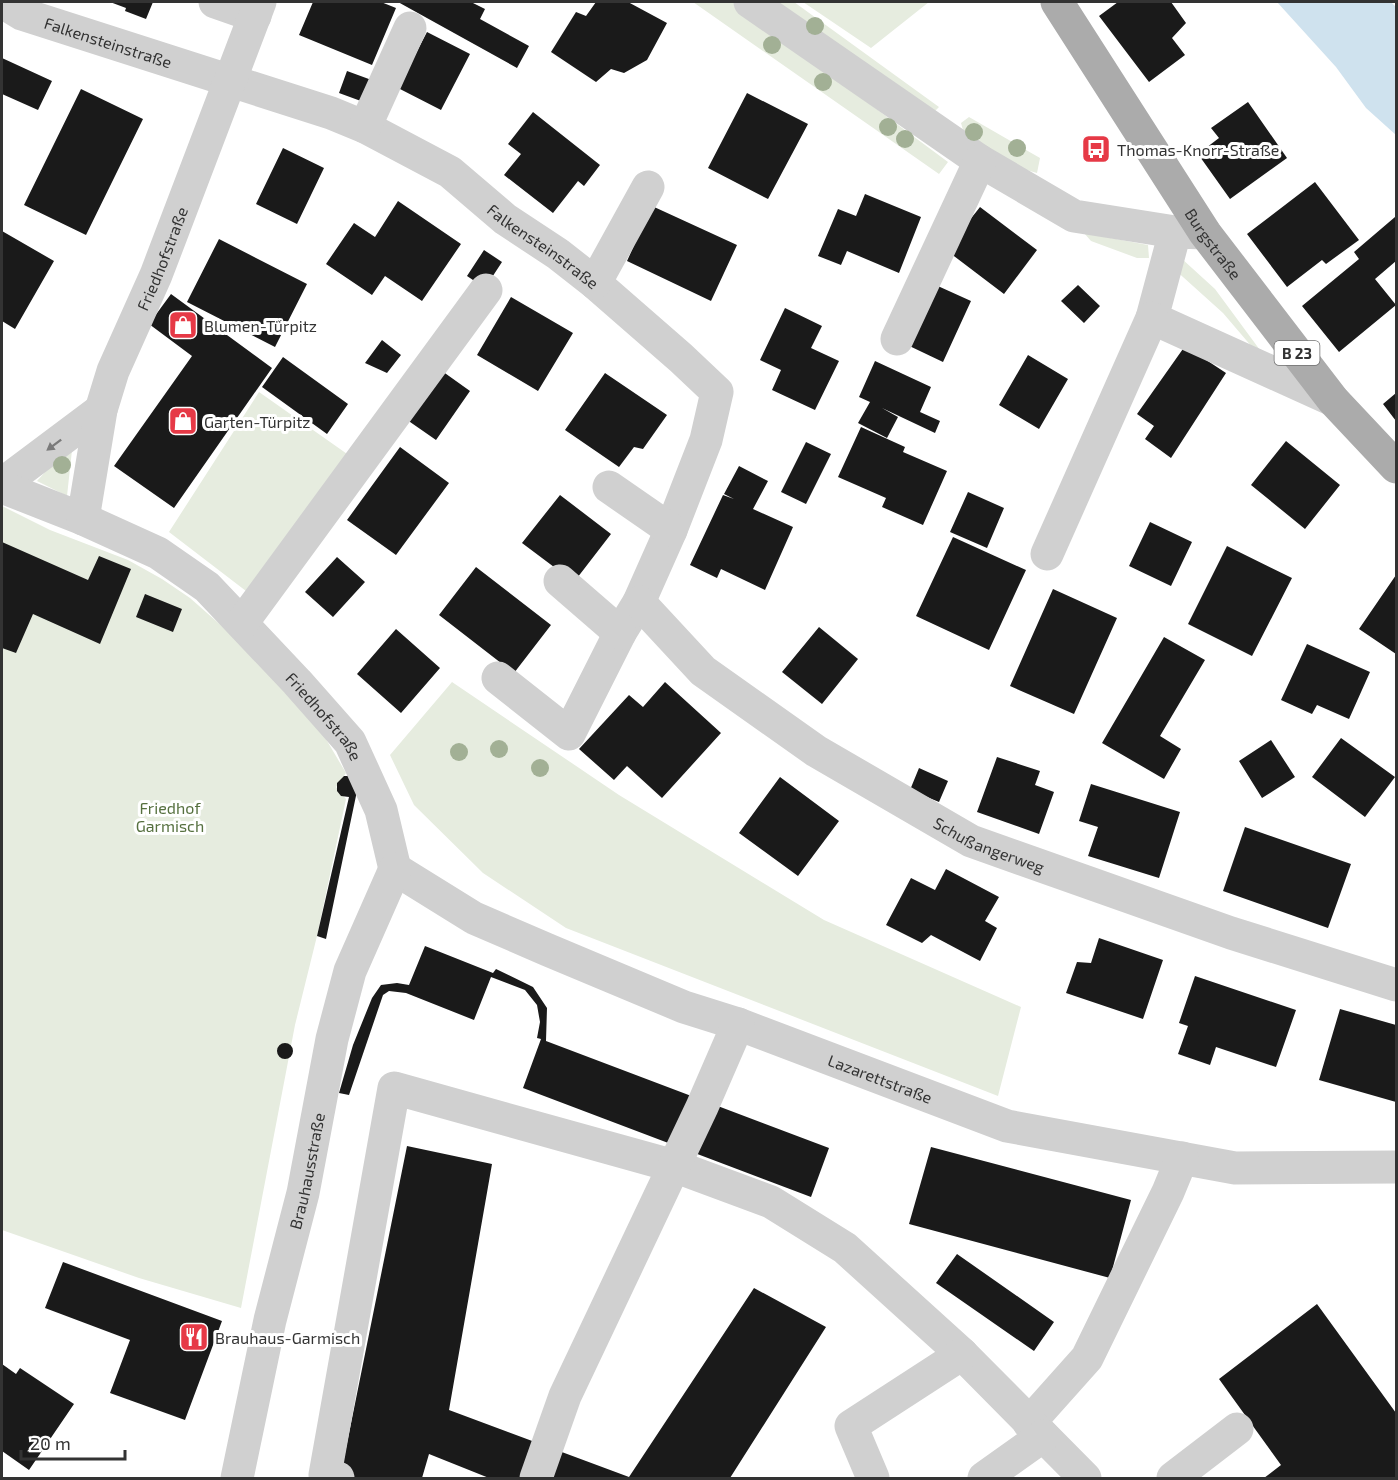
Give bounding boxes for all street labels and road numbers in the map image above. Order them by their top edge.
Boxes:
street label: Falkensteinstraße [42,12,174,71]
street label: Falkensteinstraße [484,199,603,292]
street label: Friedhofstraße [132,204,191,313]
street label: Burgstraße [1182,204,1246,283]
road number: B 23 [1274,341,1320,365]
street label: Friedhofstraße [283,668,366,763]
street label: Schußangerweg [931,812,1047,876]
street label: Lazarettstraße [826,1050,935,1106]
street label: Brauhausstraße [285,1111,327,1231]

